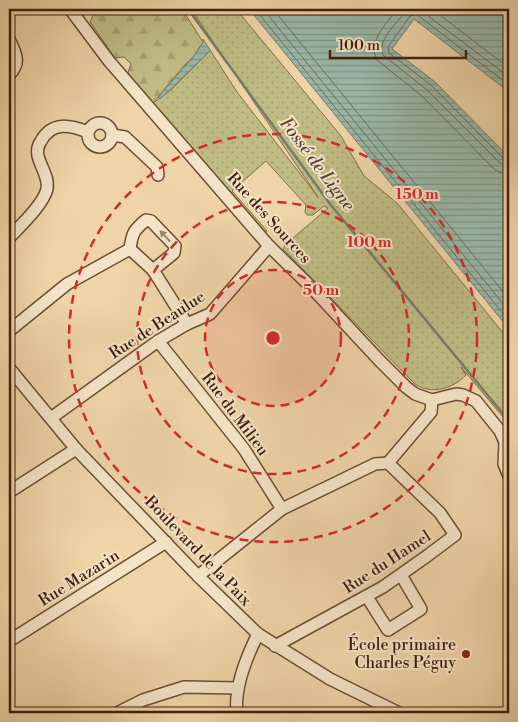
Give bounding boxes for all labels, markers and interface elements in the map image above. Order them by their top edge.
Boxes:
scale bar [330,28,467,60]
text: 100 m [338,36,380,55]
water label: Fossé de Ligne [274,112,360,216]
street label: Rue des Sources [223,168,315,268]
text: 150 m [395,185,439,204]
one-way arrow [159,230,171,242]
text: 100 m [347,233,392,252]
text: 50 m [303,281,339,300]
street label: Rue de Beaulue [105,287,209,363]
centre of rings [264,329,282,347]
street label: Rue du Milieu [197,368,273,460]
street label: Boulevard de la Paix [140,491,256,611]
street label: Rue du Hamel [339,526,435,598]
street label: Rue Mazarin [35,545,124,611]
place label: École primaire Charles Péguy [348,633,456,673]
marker: École primaire Charles Péguy [460,648,472,660]

